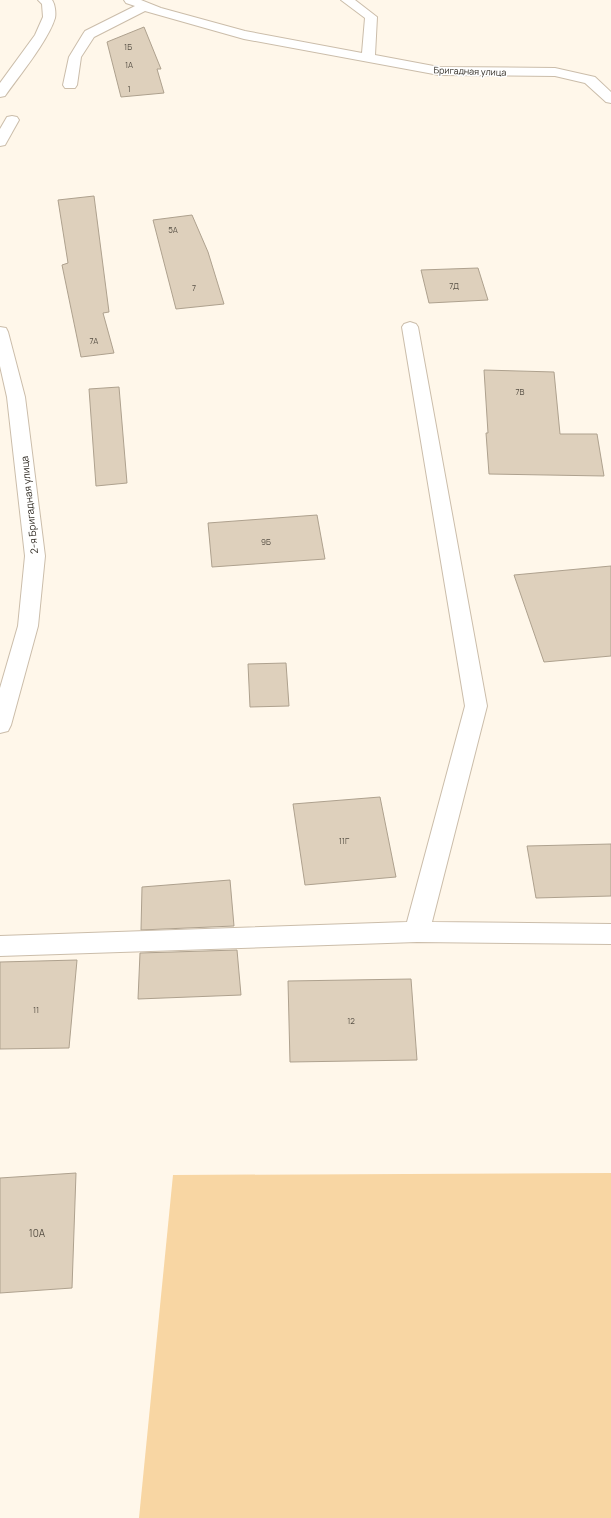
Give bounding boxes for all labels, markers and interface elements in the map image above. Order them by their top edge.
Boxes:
house number: 1Б [124,41,132,52]
house number: 1А [125,59,133,70]
street label: Бригадная улица [433,63,507,79]
house number: 1 [127,83,131,94]
house number: 5А [168,224,178,235]
house number: 7Д [449,280,459,291]
house number: 7 [192,282,196,293]
house number: 7А [90,335,98,346]
house number: 7В [516,386,525,397]
street label: 2-я Бригадная улица [17,455,41,555]
house number: 9Б [261,536,271,547]
house number: 11Г [339,835,350,846]
house number: 11 [33,1004,39,1015]
house number: 12 [347,1015,355,1026]
house number: 10А [29,1226,46,1240]

